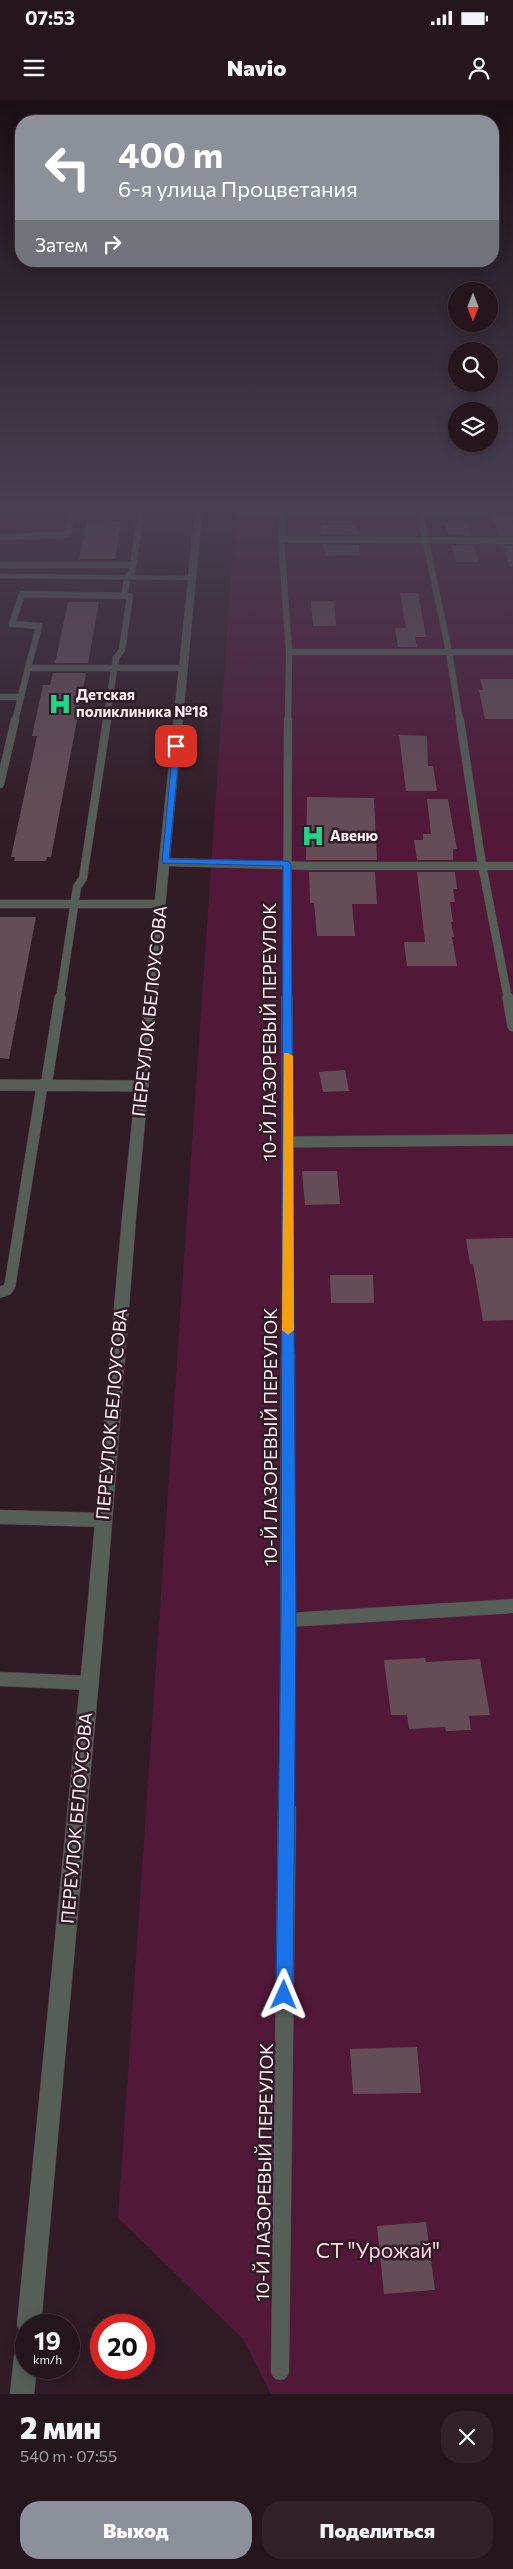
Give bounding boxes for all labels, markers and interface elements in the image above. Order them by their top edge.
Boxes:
text: 07:53 [25,6,75,29]
icon: menu [20,54,48,82]
text: Navio [227,54,286,81]
icon: person [465,54,493,82]
text: 400 m [118,132,223,175]
icon: left [35,135,100,200]
text: 6-я улица Процветания [118,175,358,202]
icon: right [98,230,126,258]
text: Затем [35,233,88,256]
north arrow [448,282,498,332]
map controls [448,282,498,452]
button: search [448,342,498,392]
button: layers [448,402,498,452]
place label: Детская поликлиника №18 [76,685,208,720]
hospital icon: Детская поликлиника №18 [47,691,73,717]
pin [155,725,197,767]
icon: arrive [162,732,190,760]
hospital icon: Авеню [300,823,326,849]
place label: Авеню [330,826,379,844]
street label: 10-Й ЛАЗОРЕВЫЙ ПЕРЕУЛОК [258,903,280,1161]
street label: ПЕРЕУЛОК БЕЛОУСОВА [127,904,171,1118]
street label: ПЕРЕУЛОК БЕЛОУСОВА [91,1307,131,1521]
street label: 10-Й ЛАЗОРЕВЫЙ ПЕРЕУЛОК [259,1308,281,1566]
street label: ПЕРЕУЛОК БЕЛОУСОВА [56,1711,96,1925]
position arrow [257,1968,309,2020]
street label: 10-Й ЛАЗОРЕВЫЙ ПЕРЕУЛОК [251,2043,277,2301]
park label: СТ "Урожай" [316,2237,440,2262]
speed limit sign: 20 [90,2314,155,2379]
text: 19 [34,2325,61,2355]
text: km/h [33,2352,62,2366]
text: 2 мин [20,2408,101,2445]
button: close [441,2411,493,2463]
text: 540 m · 07:55 [20,2446,117,2465]
button: Выход [20,2501,252,2559]
button: Поделиться [262,2501,493,2559]

